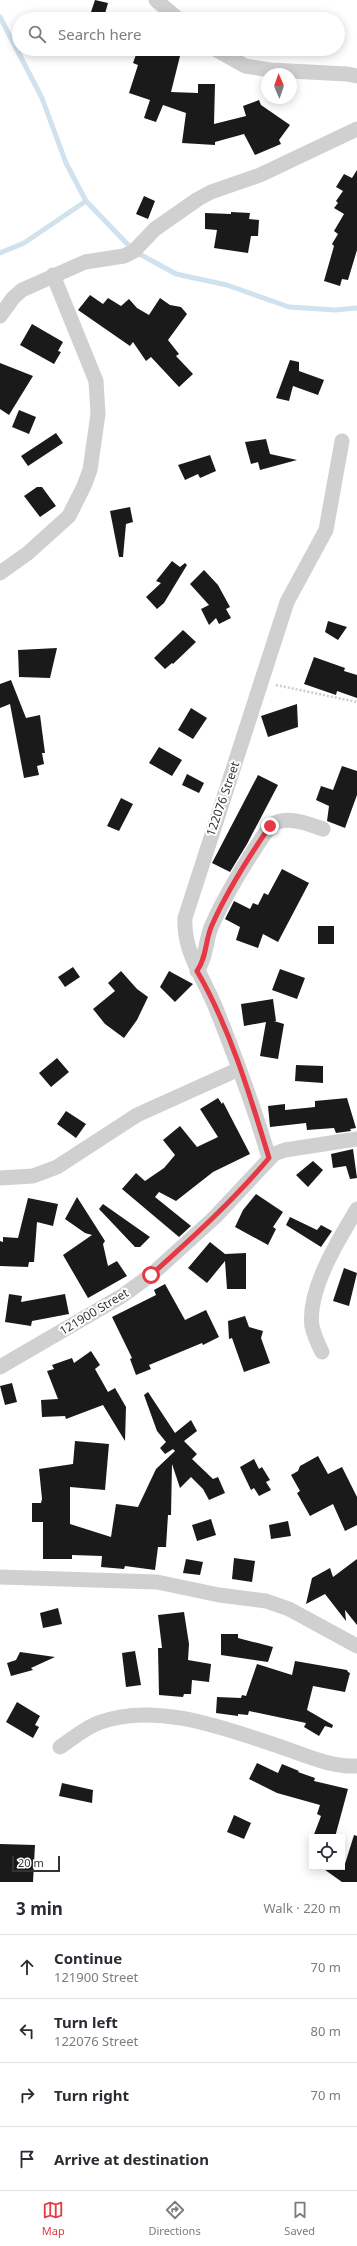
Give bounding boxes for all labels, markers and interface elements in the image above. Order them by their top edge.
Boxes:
search box [12,12,345,56]
icon: search [26,23,48,45]
text: Search here [58,24,141,44]
north arrow [261,68,297,104]
street label: 122076 Street [202,759,243,838]
route end [261,817,279,835]
route start [142,1266,160,1284]
street label: 121900 Street [56,1284,132,1339]
map controls [309,1834,345,1870]
button: locate [309,1834,345,1870]
scale bar [12,1854,60,1873]
text: 20 m [18,1855,44,1870]
text: 3 min [16,1897,63,1920]
text: Walk · 220 m [263,1899,341,1917]
text: Continue [54,1948,122,1968]
icon: ahead [16,1956,38,1978]
text: 70 m [311,1958,341,1976]
text: 121900 Street [54,1968,138,1986]
text: Turn left [54,2012,118,2032]
icon: left [16,2020,38,2042]
text: 80 m [311,2022,341,2040]
text: 122076 Street [54,2032,138,2050]
icon: right [16,2084,38,2106]
text: Turn right [54,2085,129,2105]
text: 70 m [311,2086,341,2104]
icon: arrive [16,2148,38,2170]
text: Arrive at destination [54,2149,209,2169]
tab: Map [42,2199,65,2238]
tab: Directions [148,2199,201,2238]
tab: Saved [284,2199,315,2238]

